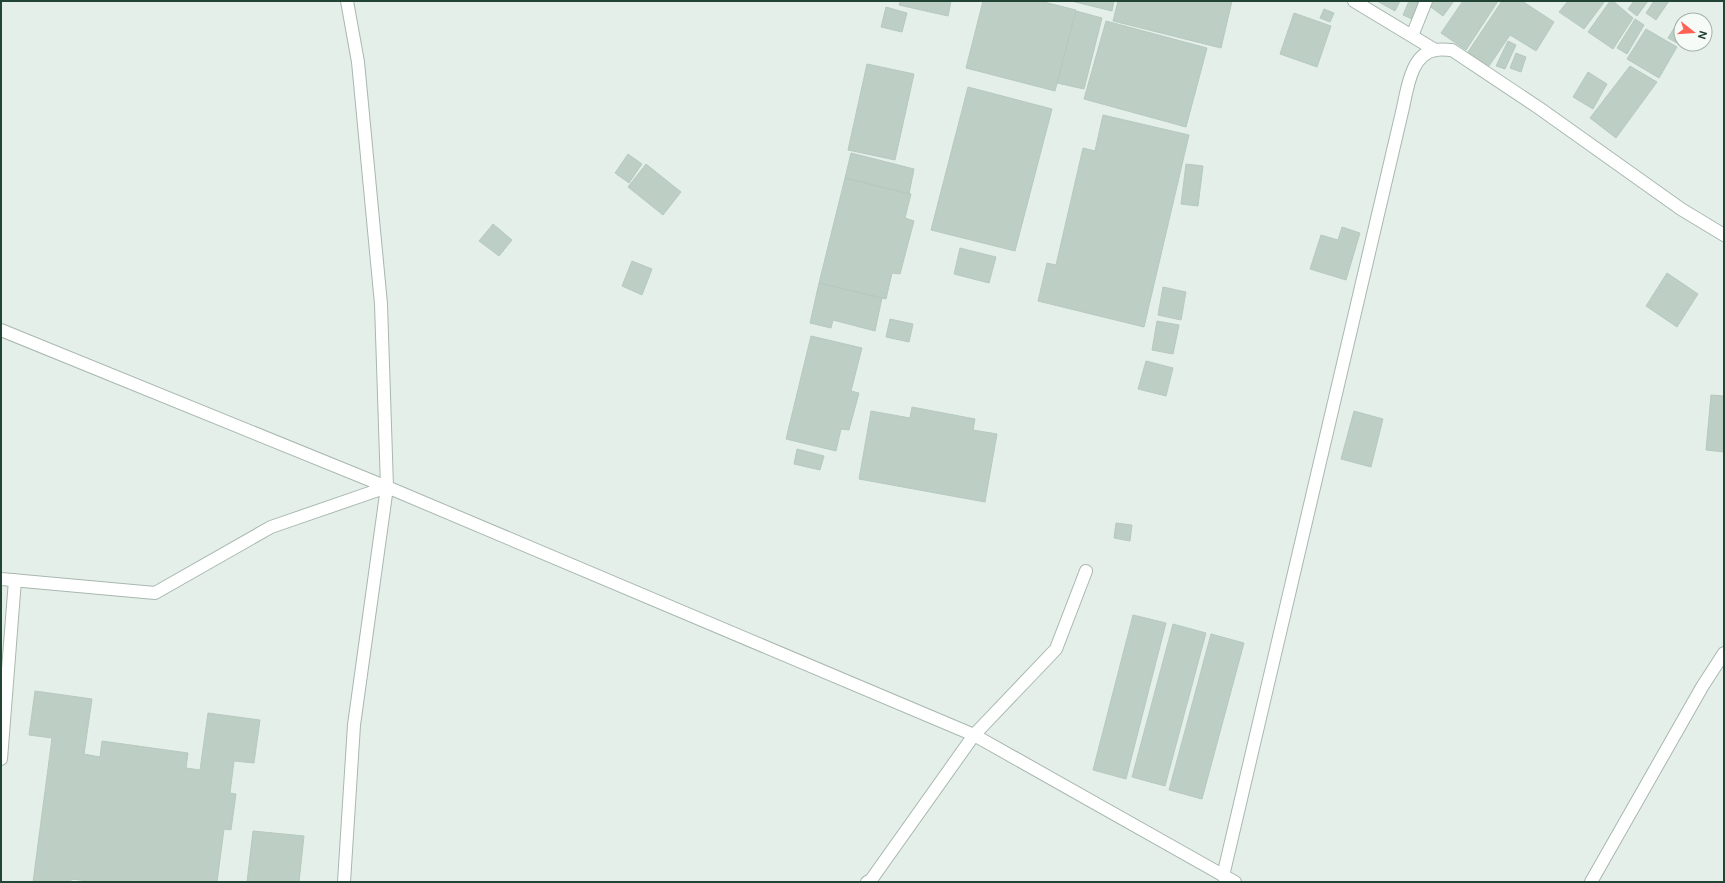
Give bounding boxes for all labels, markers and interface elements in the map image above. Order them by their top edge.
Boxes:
north arrow [1673,12,1713,52]
text: N [1695,29,1710,41]

